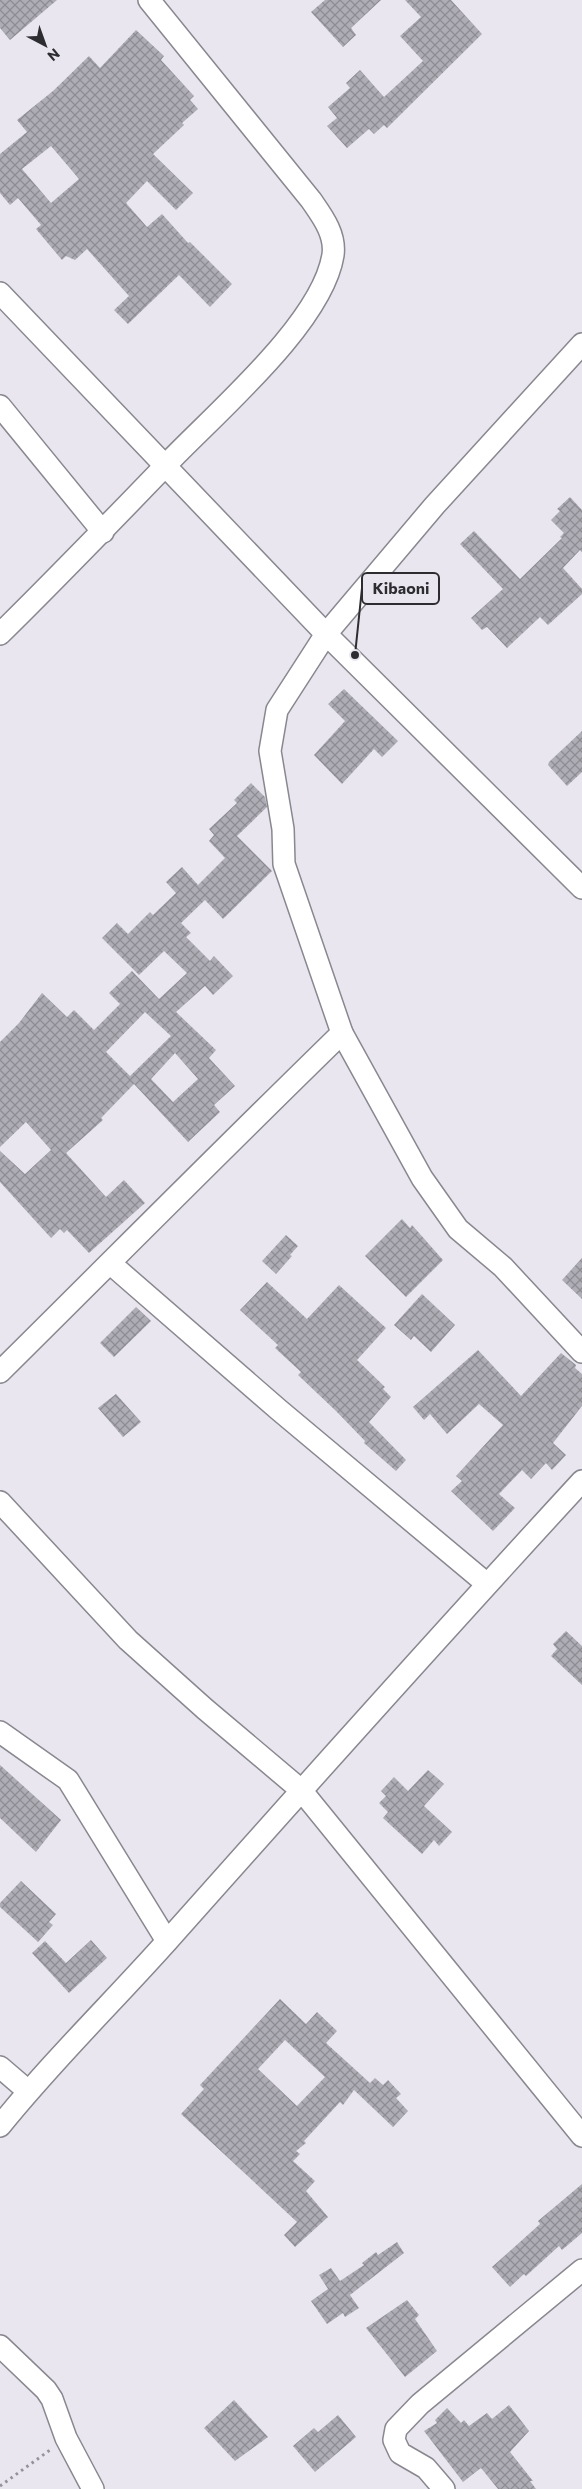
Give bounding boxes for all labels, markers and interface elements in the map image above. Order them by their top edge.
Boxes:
north arrow [20,20,70,70]
text: N [44,45,63,65]
callout: Kibaoni [362,573,439,604]
text: Kibaoni [373,578,429,597]

